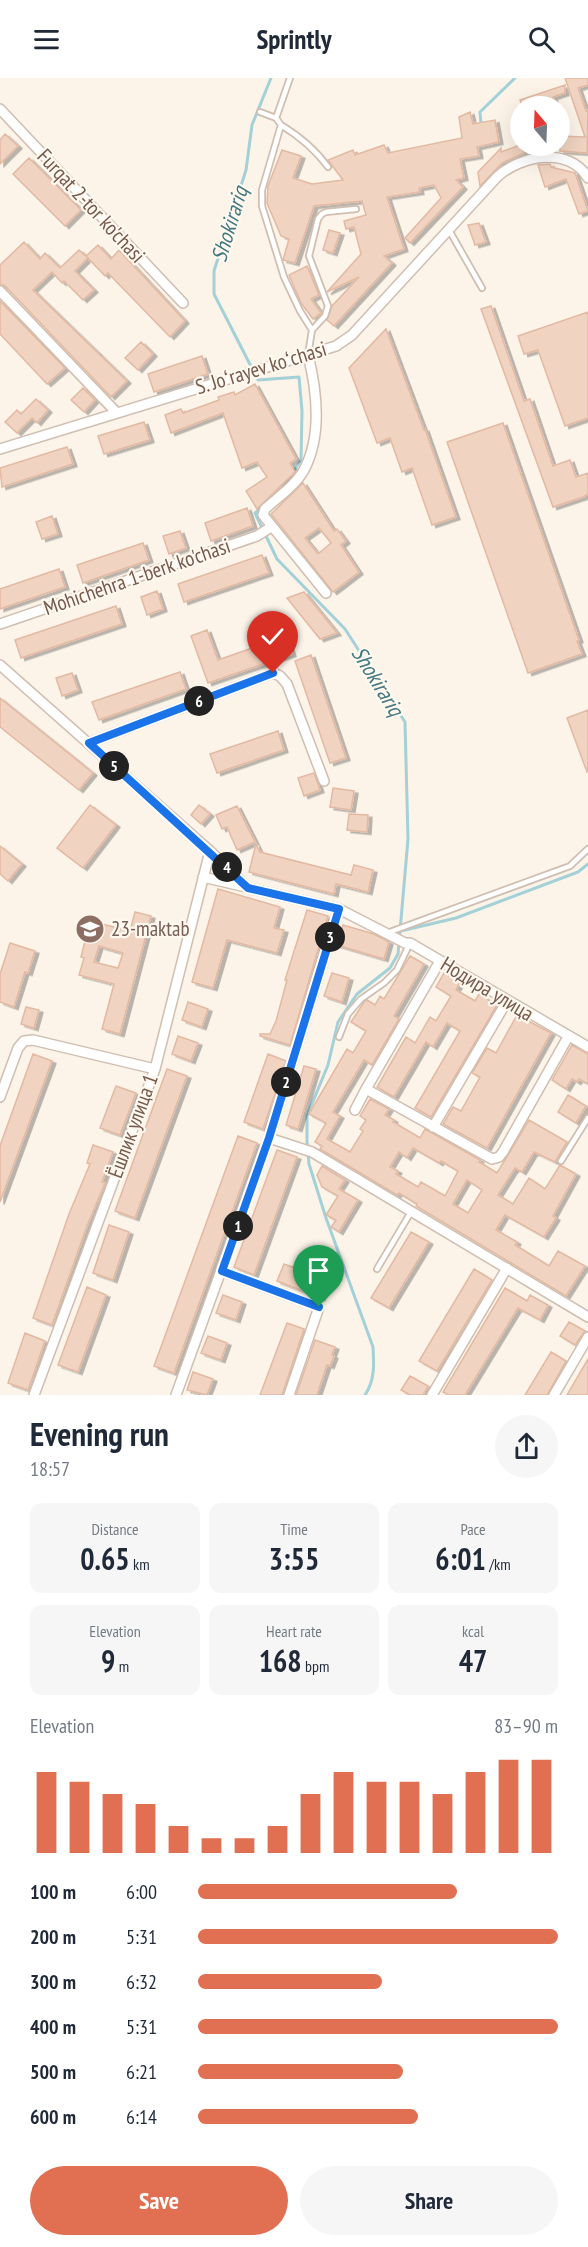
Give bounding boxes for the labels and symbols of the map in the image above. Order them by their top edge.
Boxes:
north arrow [510,96,570,156]
street label: Furqat 2-tor ko'chasi [32,143,151,268]
water label: Shokirariq [204,182,254,265]
street label: S. Joʻrayev koʻchasi [192,335,330,400]
street label: Mohichehra 1-berk ko'chasi [40,532,234,621]
pin [247,611,298,673]
water label: Shokirariq [346,641,411,722]
pin: 6 [184,686,214,716]
pin: 5 [99,751,129,781]
pin: 4 [212,852,242,882]
school or university icon: 23-maktab [74,913,106,945]
place label: 23-maktab [111,915,190,942]
pin: 3 [315,922,345,952]
street label: Нодира улица [436,950,539,1027]
pin: 2 [271,1067,301,1097]
street label: Ёшлик улица 1 [101,1070,164,1182]
pin: 1 [223,1211,253,1241]
pin [293,1245,344,1307]

